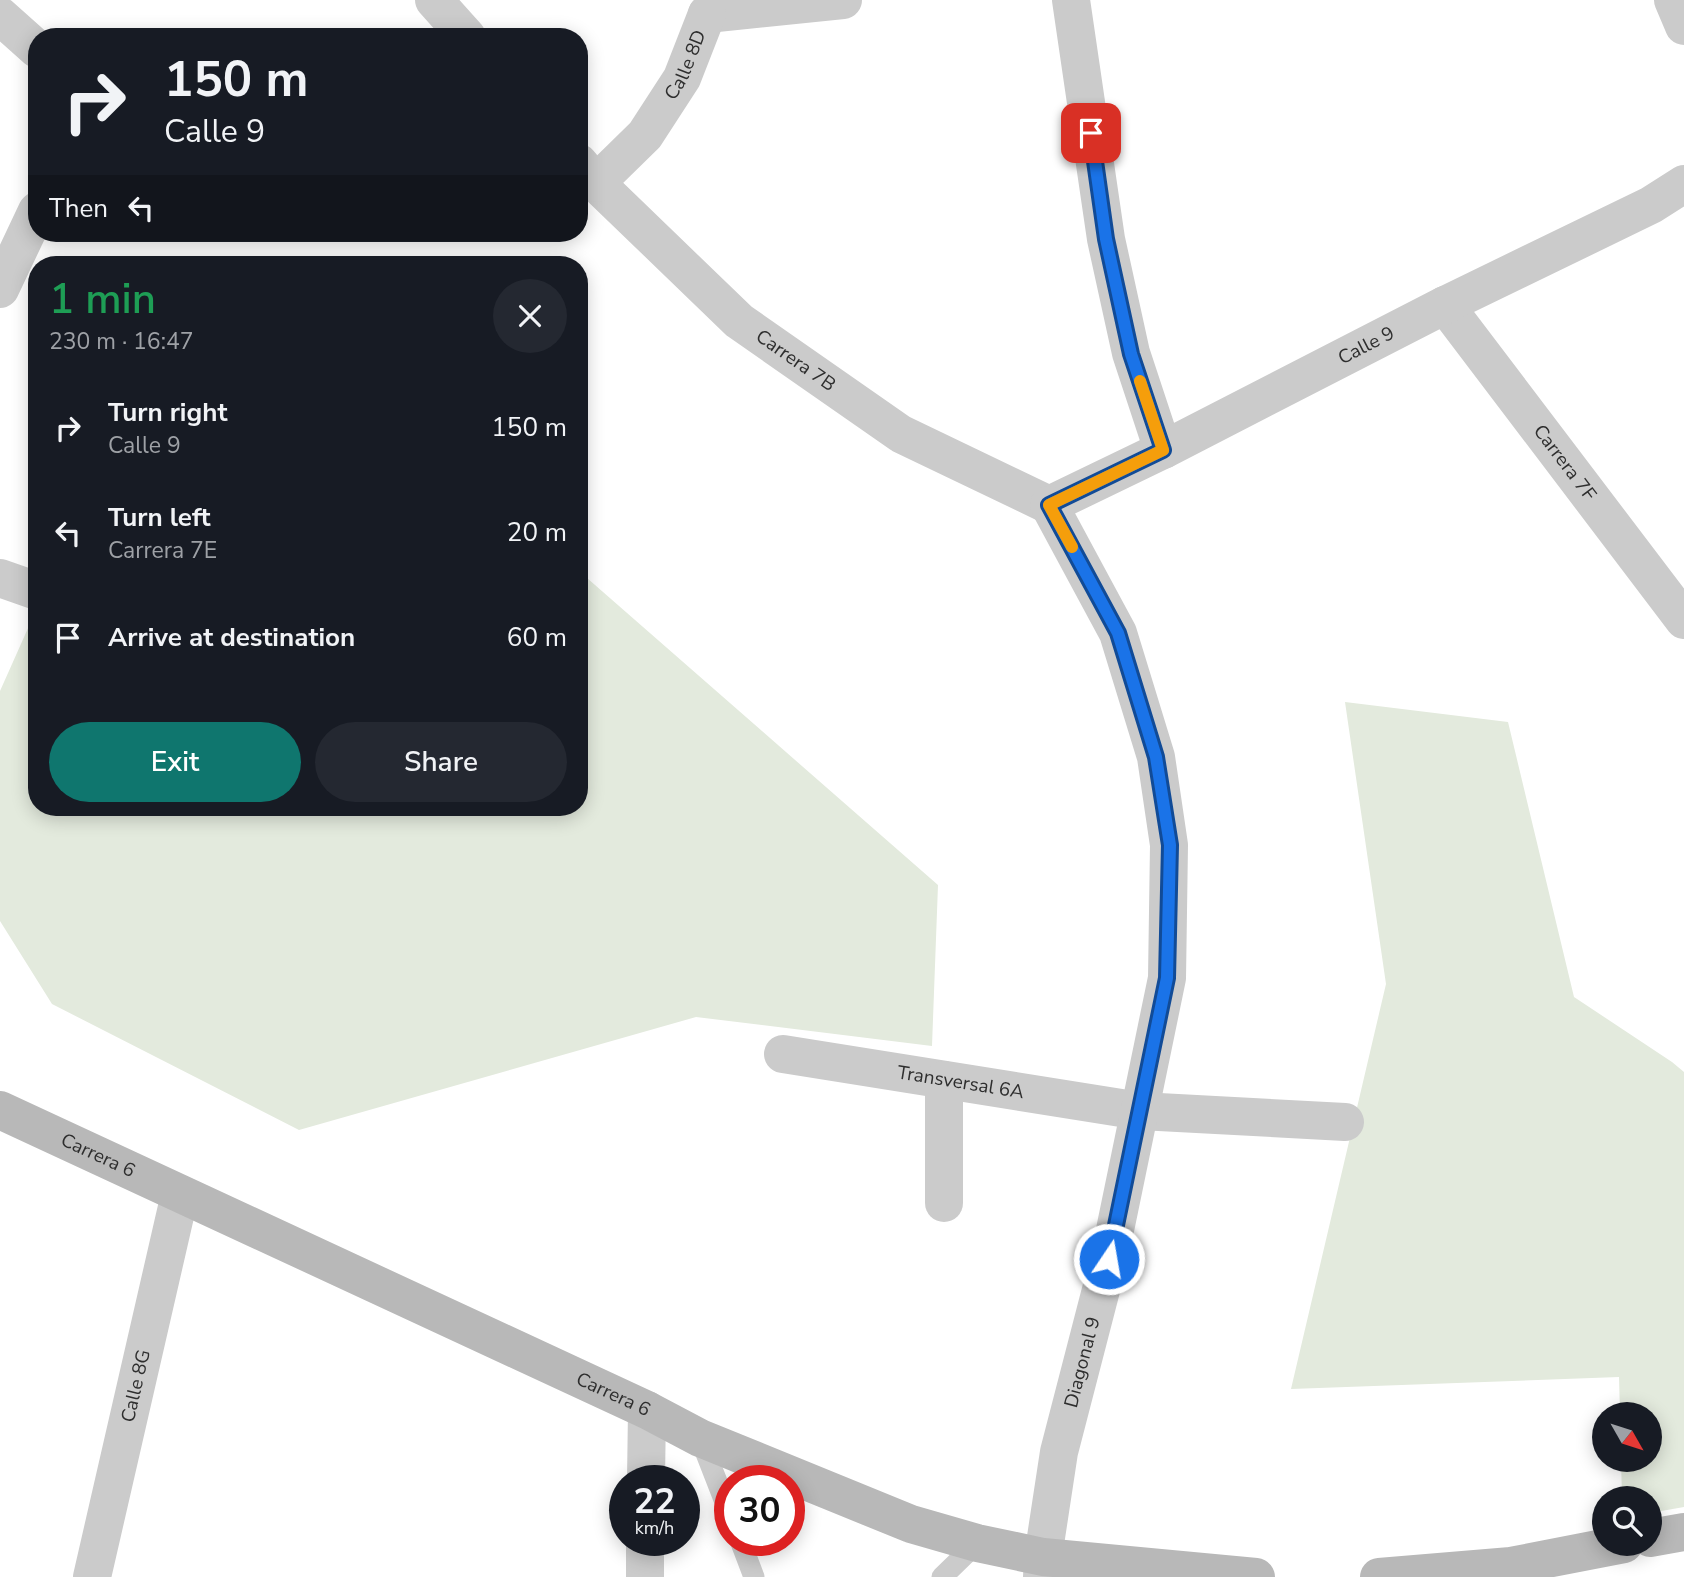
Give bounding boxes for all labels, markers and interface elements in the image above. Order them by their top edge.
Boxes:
street label: Calle 8D [658,26,713,105]
text: 150 m [164,46,308,113]
icon: right [49,56,140,147]
pin [1061,103,1121,163]
text: Calle 9 [164,110,265,153]
icon: arrive [1072,114,1110,152]
icon: left [122,189,160,227]
text: Then [49,191,108,226]
text: 1 min [49,271,156,328]
button: close [493,279,567,353]
street label: Calle 9 [1333,320,1399,371]
street label: Carrera 7B [750,323,841,398]
text: 230 m · 16:47 [49,326,194,357]
text: Turn right [108,395,227,430]
icon: right [49,409,87,447]
text: 150 m [491,410,567,445]
street label: Carrera 7F [1527,419,1602,506]
text: Calle 9 [108,430,181,461]
text: Turn left [108,500,211,535]
icon: left [49,514,87,552]
text: 20 m [507,515,567,550]
text: Carrera 7E [108,535,217,566]
icon: arrive [49,619,87,657]
text: Arrive at destination [108,620,355,655]
text: 60 m [507,620,567,655]
button: Exit [49,722,301,802]
button: Share [315,722,567,802]
street label: Transversal 6A [895,1059,1026,1105]
street label: Carrera 6 [57,1127,139,1184]
position arrow [1072,1222,1146,1296]
street label: Diagonal 9 [1058,1314,1107,1411]
street label: Calle 8G [115,1347,157,1425]
street label: Carrera 6 [572,1366,655,1423]
north arrow [1592,1402,1662,1472]
map controls [1592,1402,1662,1556]
speed limit sign: 30 [714,1465,805,1556]
text: 22 [633,1478,676,1525]
button: search [1592,1486,1662,1556]
text: km/h [635,1516,674,1540]

